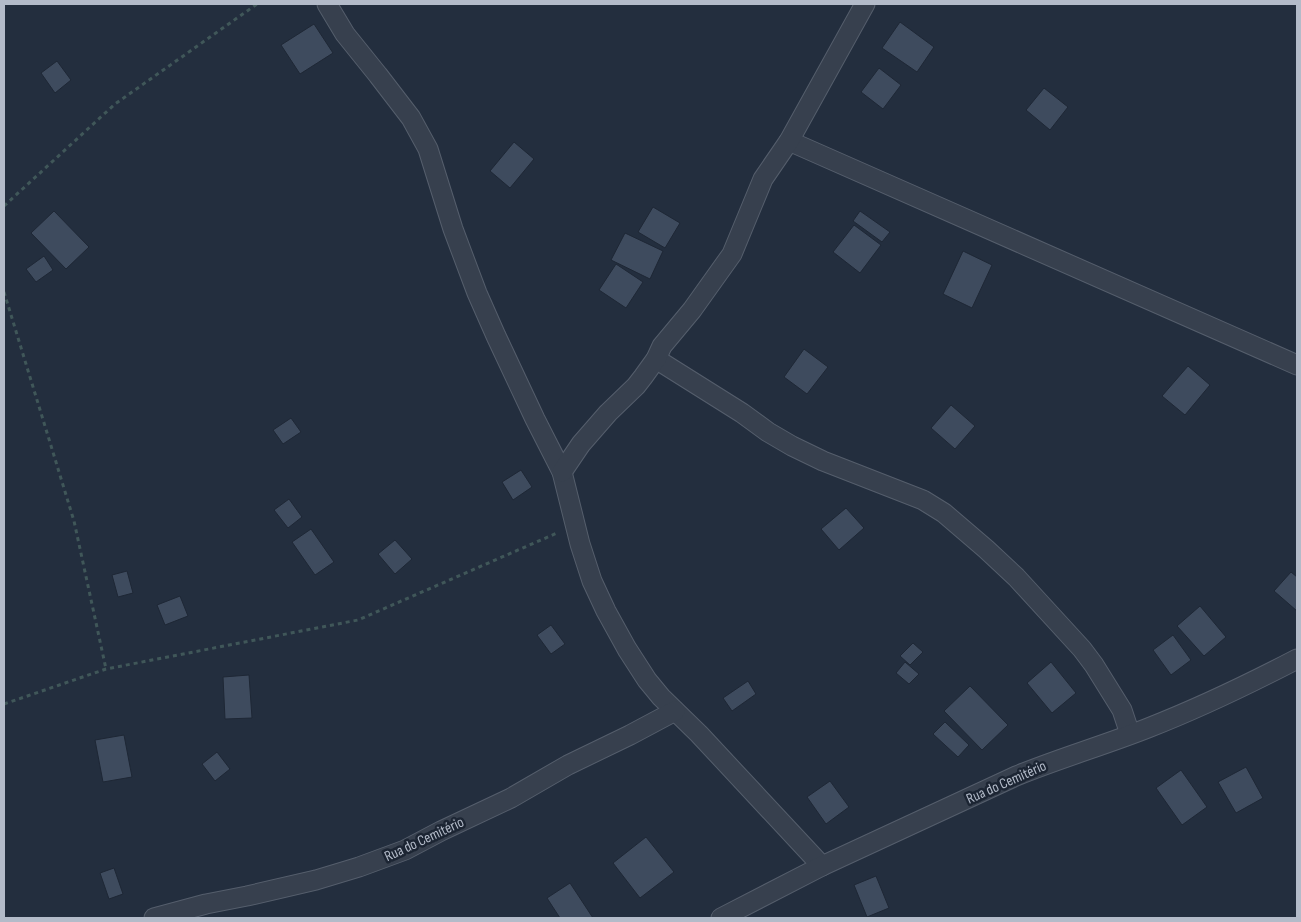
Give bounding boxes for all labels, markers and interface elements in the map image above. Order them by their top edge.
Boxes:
street label: Rua do Cemitério [963,756,1049,809]
street label: Rua do Cemitério [381,813,467,866]

